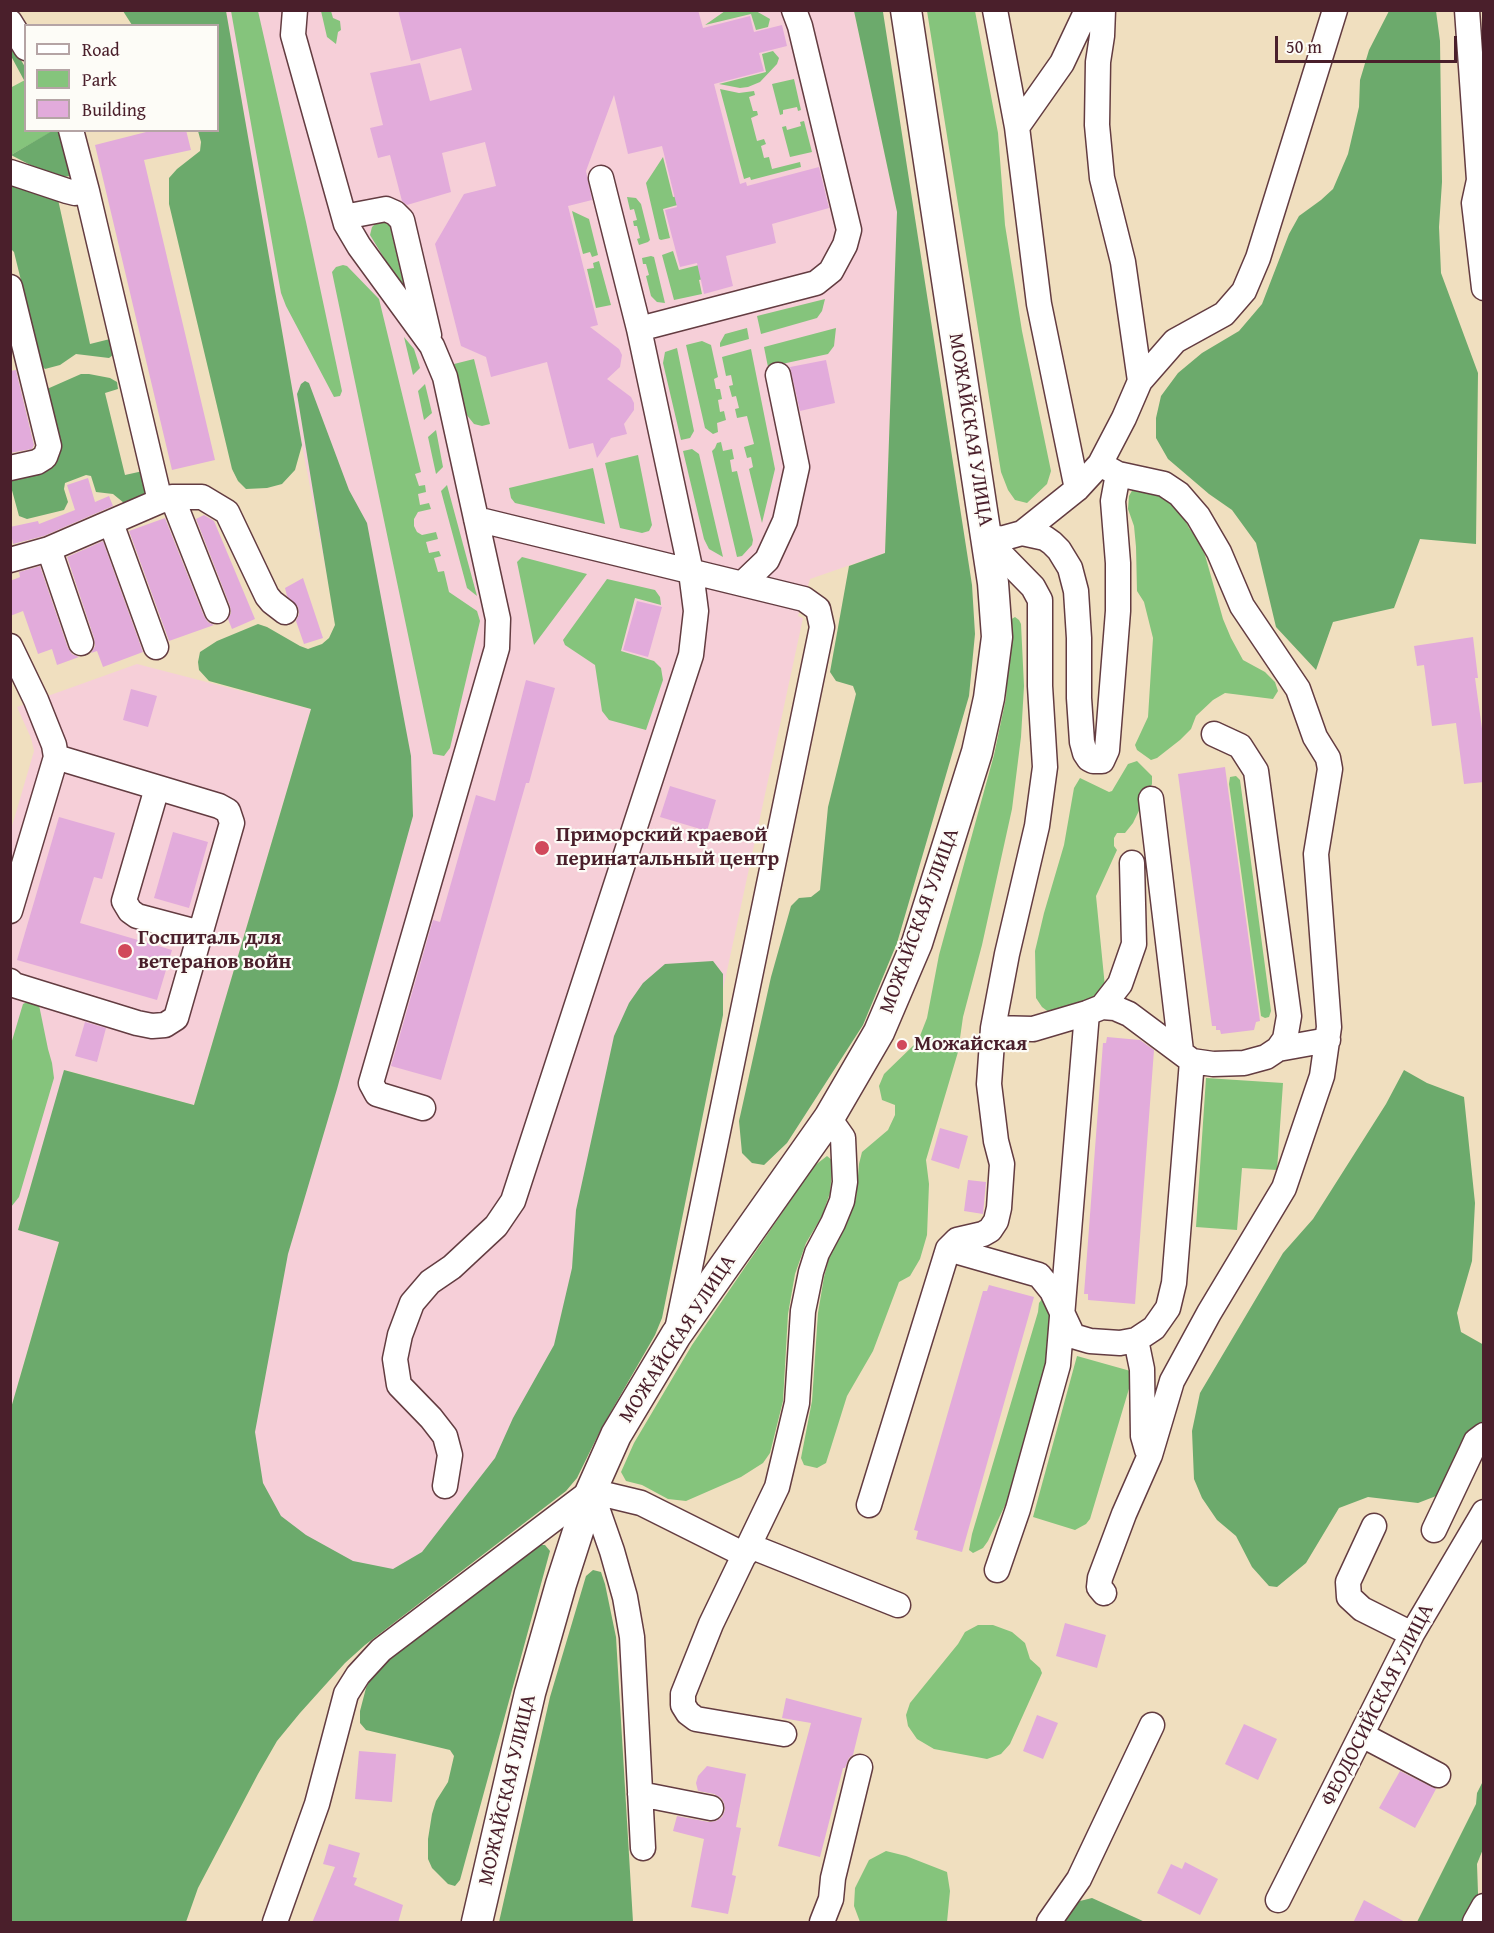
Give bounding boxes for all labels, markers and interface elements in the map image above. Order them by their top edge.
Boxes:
legend [24,24,219,132]
scale bar [1278,24,1460,62]
text: 50 m [1286,33,1322,60]
text: Road [82,36,120,63]
text: Park [82,66,117,93]
text: Building [82,96,146,123]
street label: МОЖАЙСКАЯ УЛИЦА [942,332,998,528]
place label: Приморский краевой перинатальный центр [556,823,779,873]
street label: МОЖАЙСКАЯ УЛИЦА [875,825,965,1017]
marker: Приморский краевой перинатальный центр [533,839,551,857]
place label: Госпиталь для ветеранов войн [138,926,291,976]
marker: Госпиталь для ветеранов войн [116,942,134,960]
place label: Можайская [914,1032,1027,1058]
marker: Можайская [895,1038,909,1052]
street label: МОЖАЙСКАЯ УЛИЦА [614,1250,742,1428]
street label: ФЕОДОСИЙСКАЯ УЛИЦА [1316,1600,1440,1810]
street label: МОЖАЙСКАЯ УЛИЦА [474,1692,542,1888]

